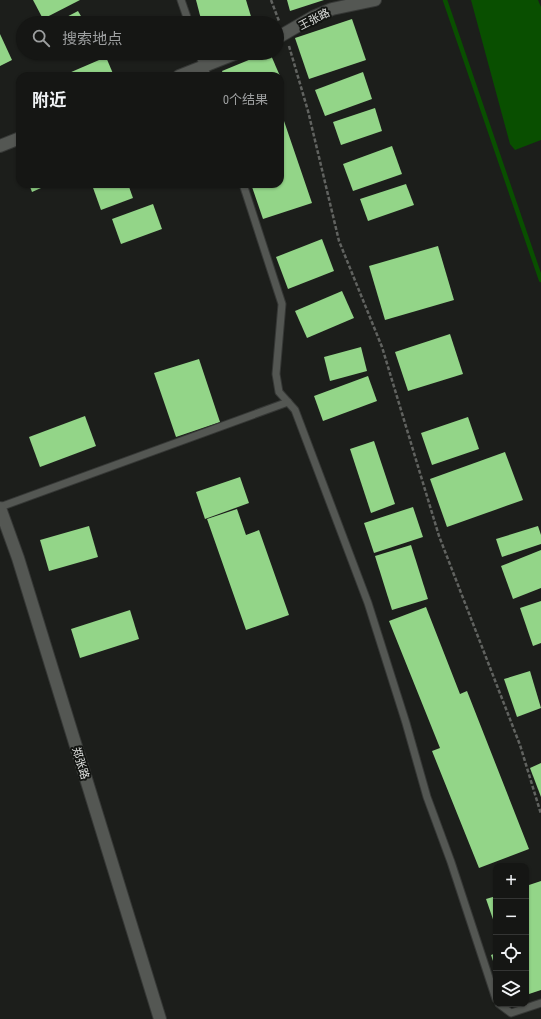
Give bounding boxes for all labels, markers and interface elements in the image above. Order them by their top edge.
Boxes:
street label: 王张路 [296,5,332,33]
search box [16,16,284,60]
icon: search [30,27,52,49]
text: 搜索地点 [62,28,122,49]
text: 附近 [32,88,66,111]
text: 0个结果 [223,91,268,108]
street label: 郑张路 [69,745,93,781]
map controls [493,863,529,1007]
button: + [493,863,529,899]
button: − [493,899,529,935]
button: locate [493,935,529,971]
button: layers [493,971,529,1007]

